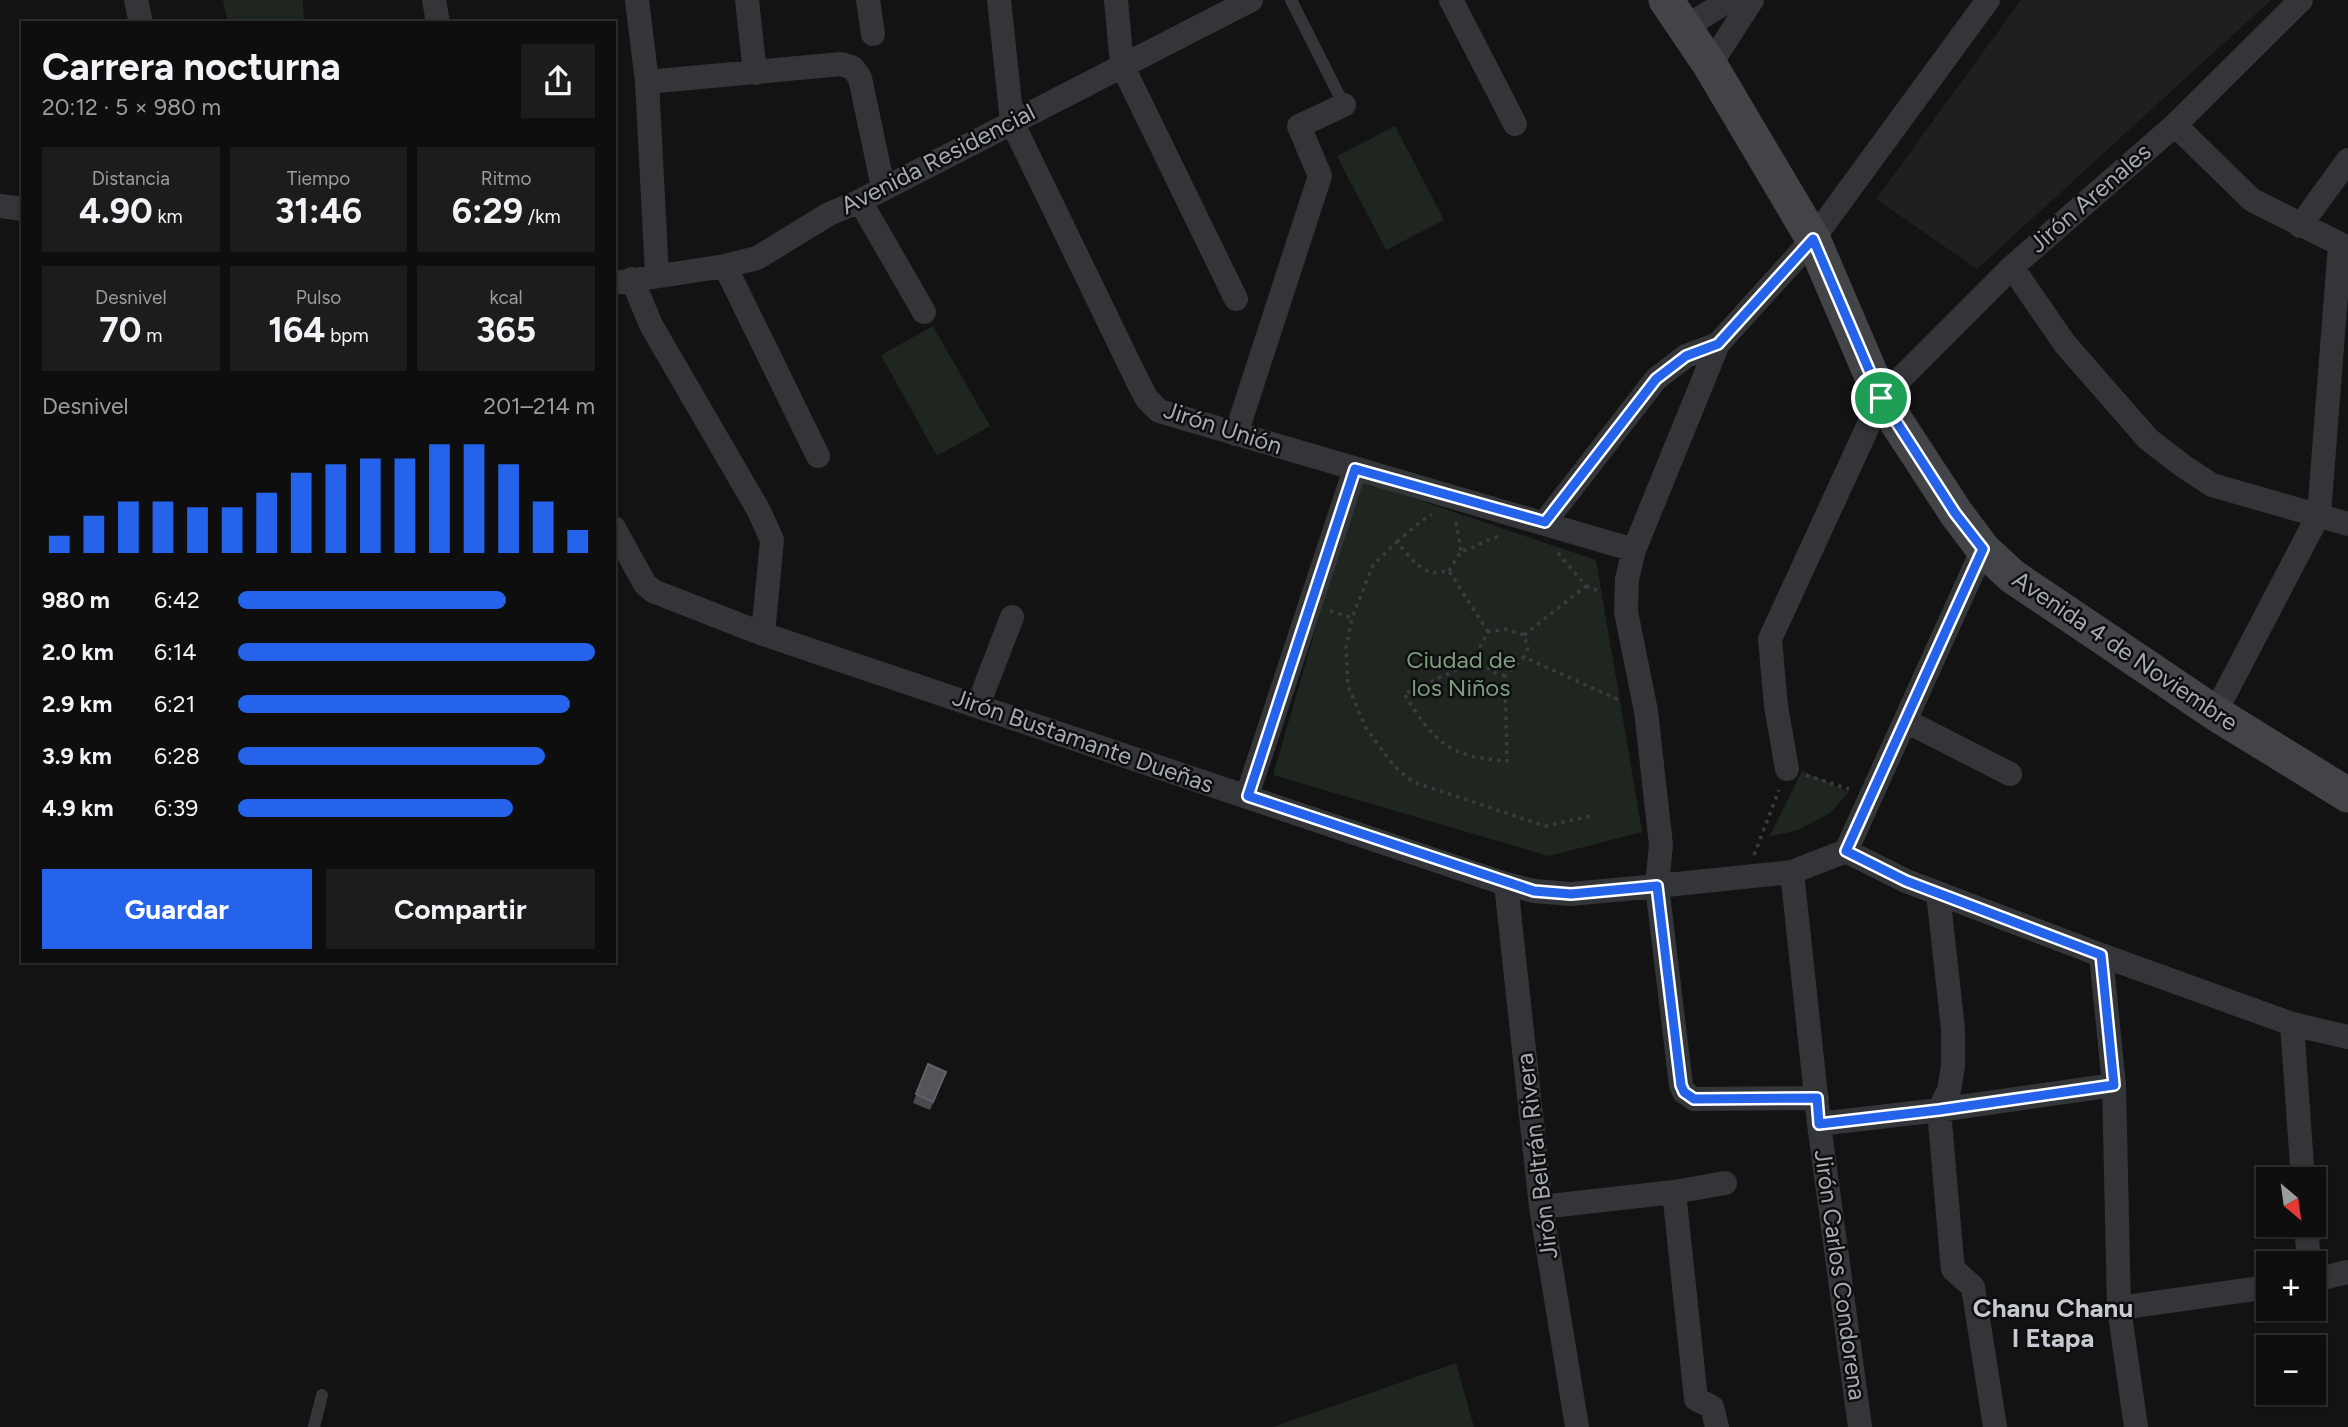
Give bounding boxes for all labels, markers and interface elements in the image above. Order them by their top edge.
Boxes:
text: Carrera nocturna [42,44,341,90]
button: share [521,44,595,118]
text: 20:12 · 5 × 980 m [42,93,221,121]
street label: Avenida Residencial [836,97,1040,220]
street label: Jirón Arenales [2023,137,2157,258]
text: Distancia [92,167,170,190]
text: Tiempo [287,167,350,190]
text: Ritmo [481,167,532,190]
text: 4.90 [79,190,153,232]
text: 31:46 [275,190,362,232]
text: 6:29 [452,190,523,232]
text: km [153,205,183,228]
text: /km [523,205,561,228]
text: Desnivel [95,286,167,309]
text: Pulso [296,286,341,309]
text: kcal [490,286,523,309]
text: 70 [99,309,141,351]
text: 164 [268,309,325,351]
text: 365 [476,309,536,351]
text: m [141,324,162,347]
text: bpm [325,324,369,347]
pin [1851,368,1911,428]
icon: arrive [1862,379,1900,417]
text: Desnivel [42,392,129,420]
text: 201–214 m [483,392,595,420]
street label: Jirón Unión [1160,395,1286,460]
street label: Avenida 4 de Noviembre [2007,564,2243,737]
text: 980 m [42,586,110,614]
text: 6:42 [154,586,200,614]
text: 2.0 km [42,638,114,666]
text: 6:14 [154,638,197,666]
park label: Ciudad de los Niños [1406,645,1516,702]
street label: Jirón Bustamante Dueñas [949,682,1217,799]
text: 2.9 km [42,690,112,718]
text: 6:21 [154,690,195,718]
text: 3.9 km [42,742,112,770]
text: 6:28 [154,742,200,770]
text: 4.9 km [42,794,114,822]
text: 6:39 [154,794,198,822]
button: Guardar [42,869,312,949]
button: Compartir [326,869,595,949]
street label: Jirón Beltrán Rivera [1509,1051,1564,1261]
street label: Jirón Carlos Condorena [1809,1148,1872,1402]
north arrow [2256,1167,2326,1237]
map controls [2256,1167,2326,1405]
button: + [2256,1251,2326,1321]
district label: Chanu Chanu I Etapa [1973,1292,2133,1354]
button: − [2256,1335,2326,1405]

